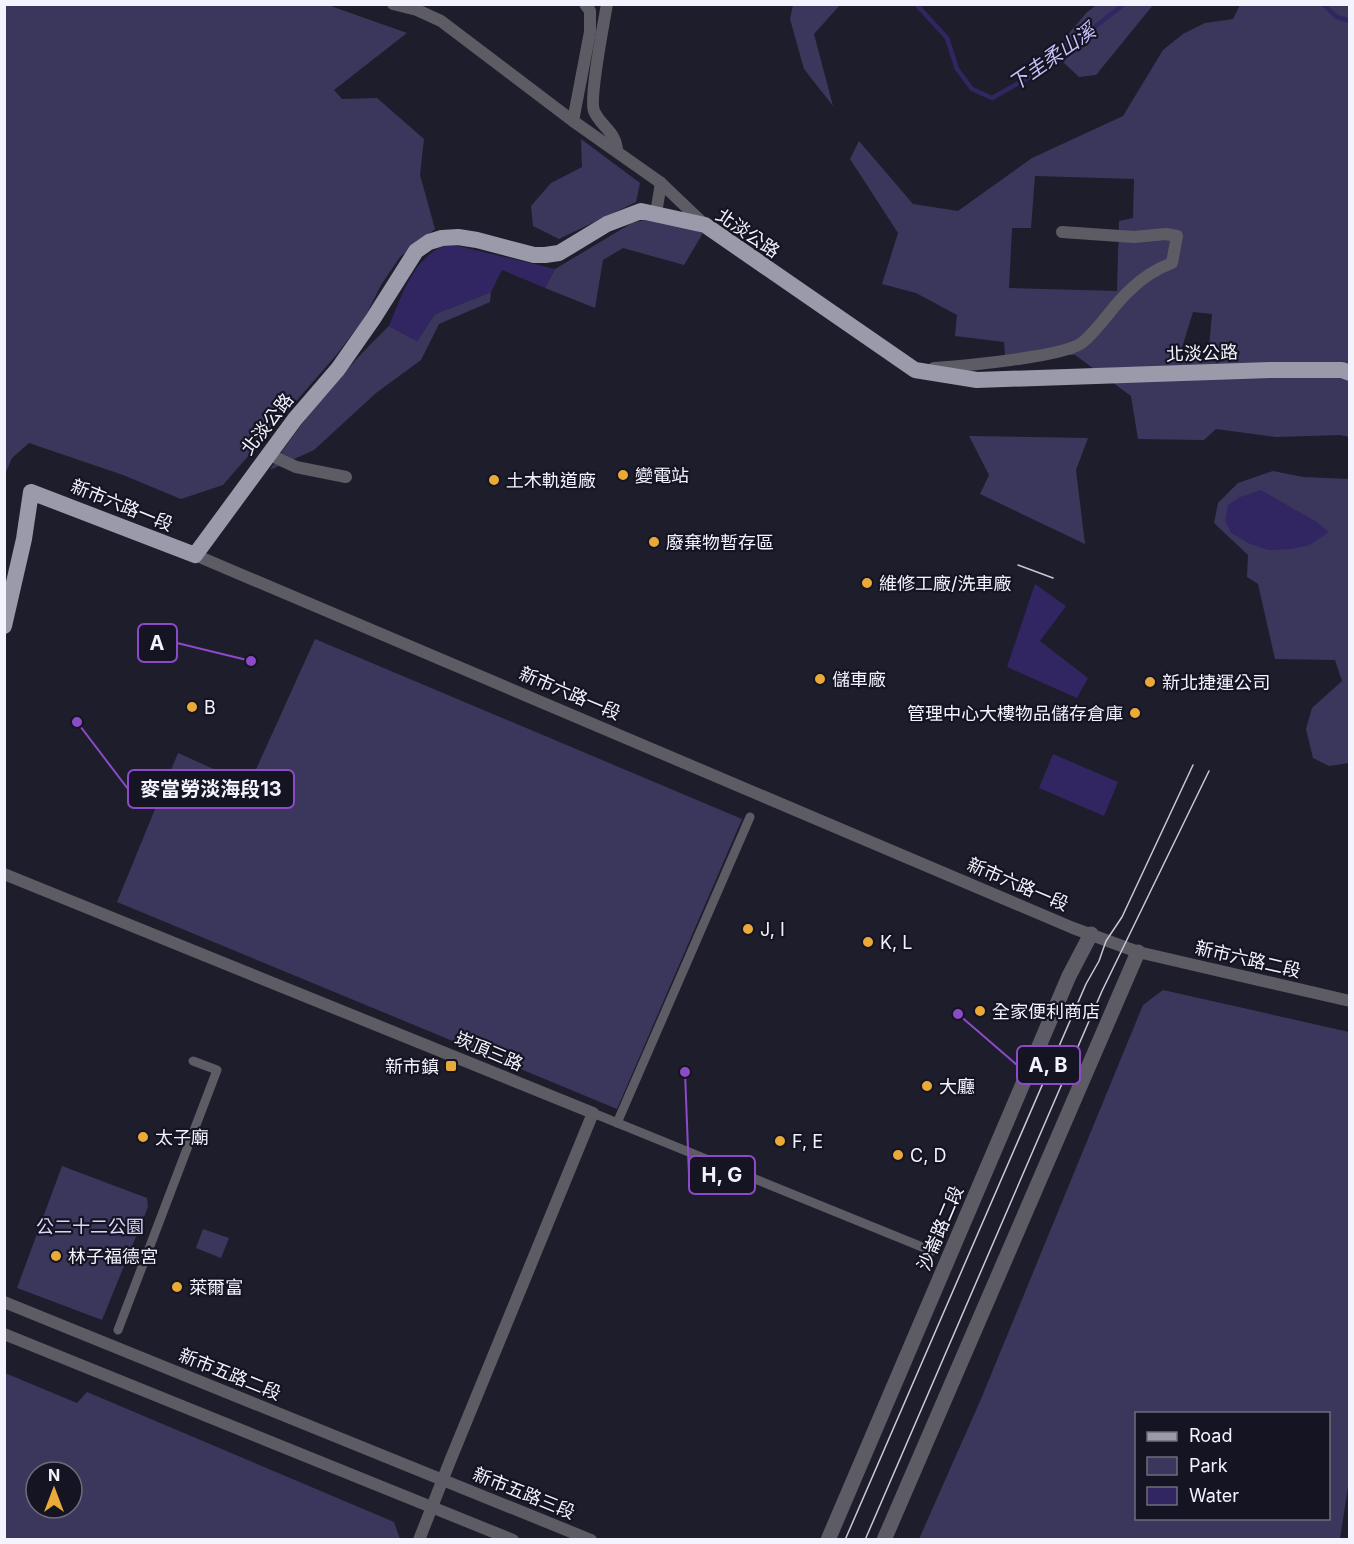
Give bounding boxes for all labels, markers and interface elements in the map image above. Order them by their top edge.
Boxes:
water label: 下圭柔山溪 [1004,17,1102,96]
street label: 北淡公路 [712,204,784,262]
street label: 北淡公路 [1166,341,1238,365]
street label: 北淡公路 [237,389,297,459]
place label: 變電站 [635,465,689,486]
marker: 變電站 [616,468,630,482]
place label: 土木軌道廠 [506,470,596,491]
marker: 土木軌道廠 [487,473,501,487]
street label: 新市六路一段 [68,475,176,535]
place label: 廢棄物暫存區 [666,532,774,553]
marker: 廢棄物暫存區 [647,535,661,549]
place label: 維修工廠/洗車廠 [879,573,1012,594]
marker: 維修工廠/洗車廠 [860,576,874,590]
callout: A [138,624,177,662]
text: A [150,631,165,655]
street label: 新市六路一段 [516,662,624,724]
place label: 儲車廠 [832,669,886,690]
marker: 儲車廠 [813,672,827,686]
place label: 新北捷運公司 [1162,672,1270,693]
marker: 新北捷運公司 [1143,675,1157,689]
place label: B [204,697,216,718]
marker: B [185,700,199,714]
place label: 管理中心大樓物品儲存倉庫 [907,703,1123,724]
marker: 管理中心大樓物品儲存倉庫 [1128,706,1142,720]
callout: 麥當勞淡海段13 [128,770,294,808]
text: 麥當勞淡海段13 [140,777,282,801]
street label: 新市六路一段 [964,853,1072,915]
place label: J, I [760,919,785,940]
marker: J, I [741,922,755,936]
place label: K, L [880,932,913,953]
marker: K, L [861,935,875,949]
street label: 新市六路二段 [1193,937,1303,981]
place label: 全家便利商店 [992,1001,1100,1022]
marker: 全家便利商店 [973,1004,987,1018]
street label: 崁頂三路 [452,1027,526,1075]
callout: A, B [1017,1046,1080,1084]
text: A, B [1029,1053,1067,1077]
place label: 新市鎮 [385,1056,439,1077]
marker: 新市鎮 [444,1059,458,1073]
place label: 大廳 [939,1076,975,1097]
marker: 大廳 [920,1079,934,1093]
place label: 太子廟 [155,1127,209,1148]
marker: 太子廟 [136,1130,150,1144]
place label: F, E [792,1131,823,1152]
marker: F, E [773,1134,787,1148]
place label: C, D [910,1145,946,1166]
marker: C, D [891,1148,905,1162]
callout: H, G [689,1156,755,1194]
text: H, G [702,1163,742,1187]
street label: 沙崙路二段 [913,1182,967,1274]
park label: 公二十二公園 [36,1216,144,1237]
place label: 林子福德宮 [68,1246,158,1267]
marker: 林子福德宮 [49,1249,63,1263]
place label: 萊爾富 [189,1277,243,1298]
marker: 萊爾富 [170,1280,184,1294]
street label: 新市五路二段 [176,1344,284,1404]
legend [1135,1412,1330,1520]
text: Road [1189,1425,1232,1446]
text: Park [1189,1455,1228,1476]
north arrow [24,1460,84,1520]
street label: 新市五路三段 [470,1463,578,1523]
text: N [48,1465,60,1485]
text: Water [1189,1485,1239,1506]

